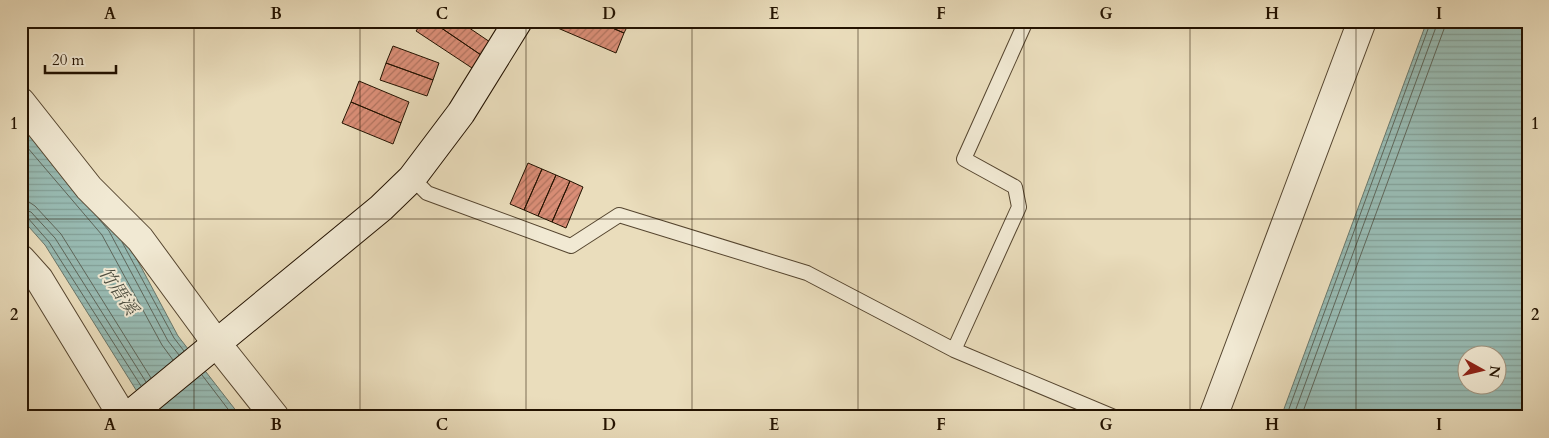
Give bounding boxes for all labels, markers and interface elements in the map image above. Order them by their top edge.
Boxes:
text: A [104,3,116,25]
text: B [270,3,282,25]
text: C [436,3,448,25]
text: D [602,3,616,25]
text: E [769,3,779,25]
text: F [936,3,946,25]
text: G [1099,3,1113,25]
text: H [1265,3,1279,25]
text: I [1436,3,1442,25]
scale bar [45,42,116,74]
text: 20 m [52,50,84,70]
text: 1 [10,113,18,135]
text: 1 [1531,113,1539,135]
water label: 竹厝溪 [93,262,145,322]
text: 2 [10,304,18,326]
text: 2 [1531,304,1539,326]
north arrow [1456,346,1506,396]
text: N [1484,364,1505,379]
text: A [104,414,116,436]
text: B [270,414,282,436]
text: C [436,414,448,436]
text: D [602,414,616,436]
text: E [769,414,779,436]
text: F [936,414,946,436]
text: G [1099,414,1113,436]
text: H [1265,414,1279,436]
text: I [1436,414,1442,436]

